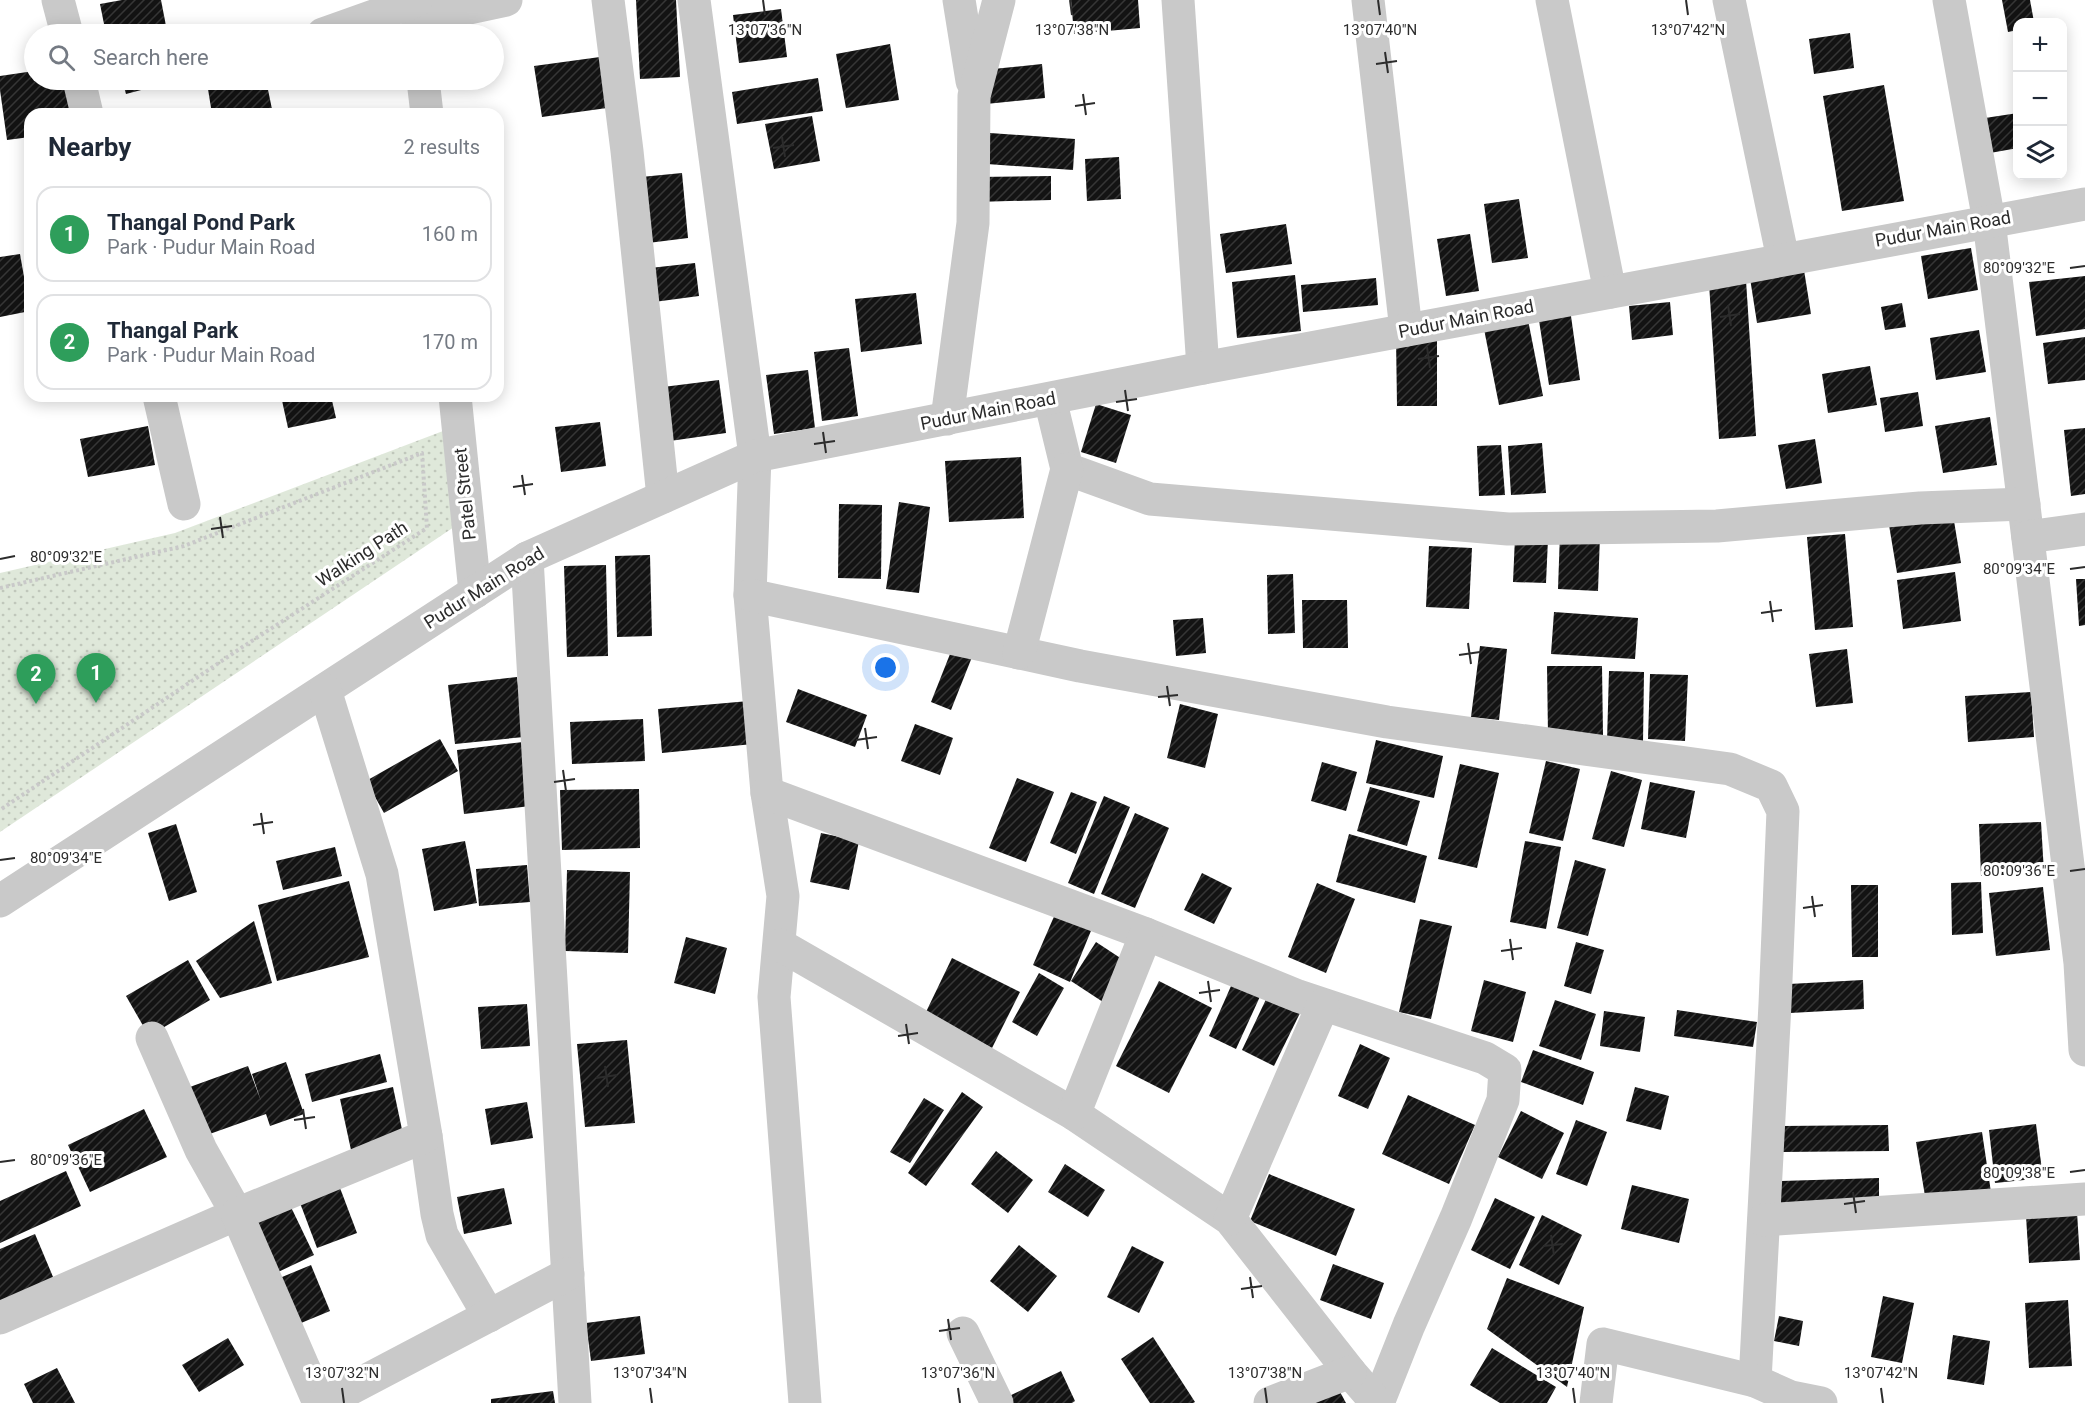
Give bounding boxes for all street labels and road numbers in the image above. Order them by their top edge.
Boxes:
street label: Pudur Main Road [1873,206,2012,251]
street label: Pudur Main Road [1396,295,1535,342]
street label: Pudur Main Road [918,387,1057,434]
street label: Patel Street [449,447,480,541]
street label: Walking Path [312,516,411,591]
street label: Pudur Main Road [420,542,548,633]

